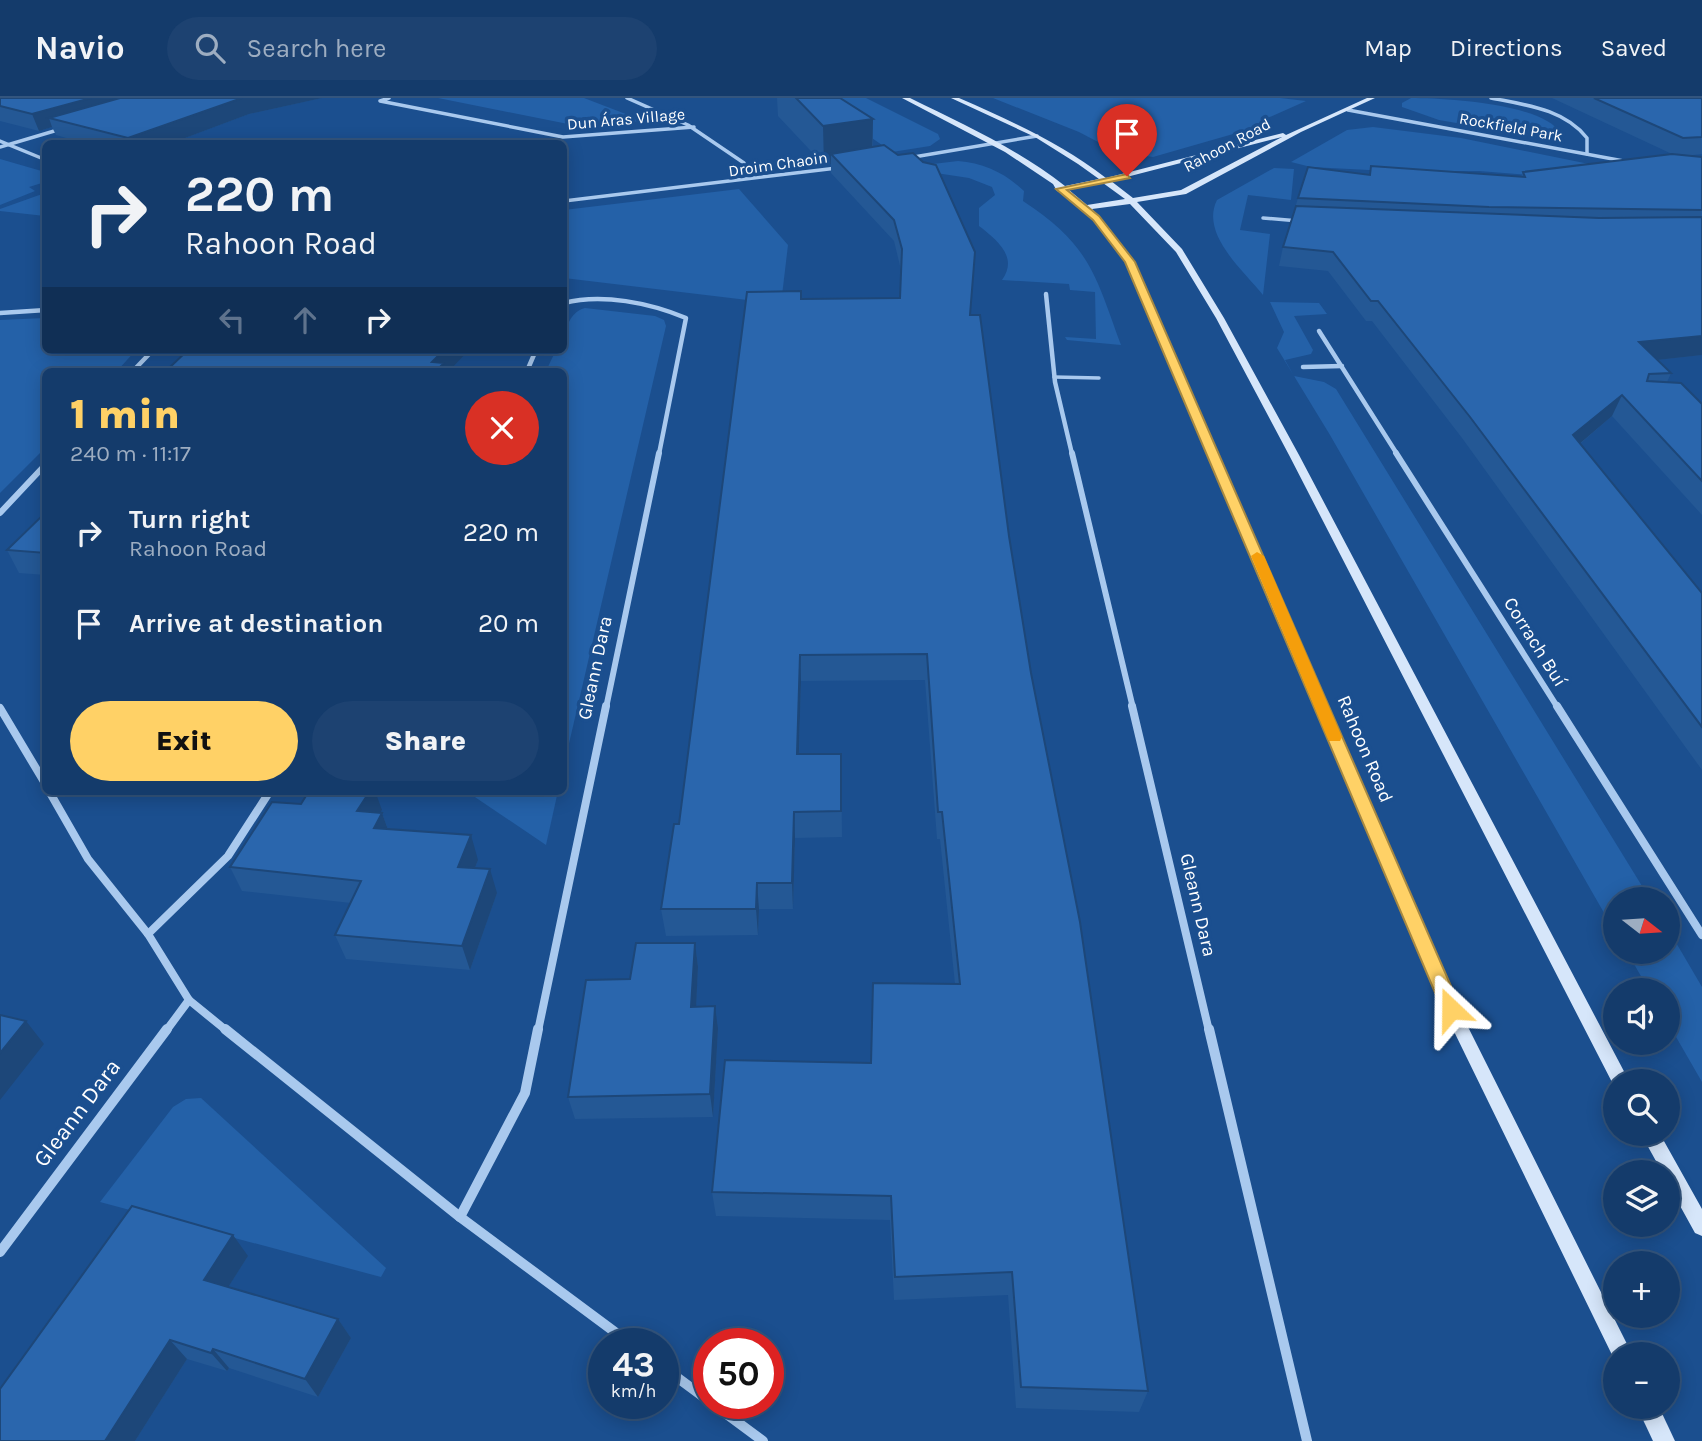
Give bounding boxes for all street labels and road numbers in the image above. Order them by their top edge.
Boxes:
street label: Dun Áras Village [566,104,686,134]
street label: Rockfield Park [1458,109,1564,145]
street label: Rahoon Road [1180,114,1274,176]
street label: Droim Chaoin [727,148,829,180]
street label: Corrach Buí [1499,593,1571,691]
street label: Gleann Dara [573,614,617,722]
street label: Rahoon Road [1333,692,1397,806]
street label: Gleann Dara [1175,851,1221,959]
street label: Gleann Dara [28,1054,126,1172]

